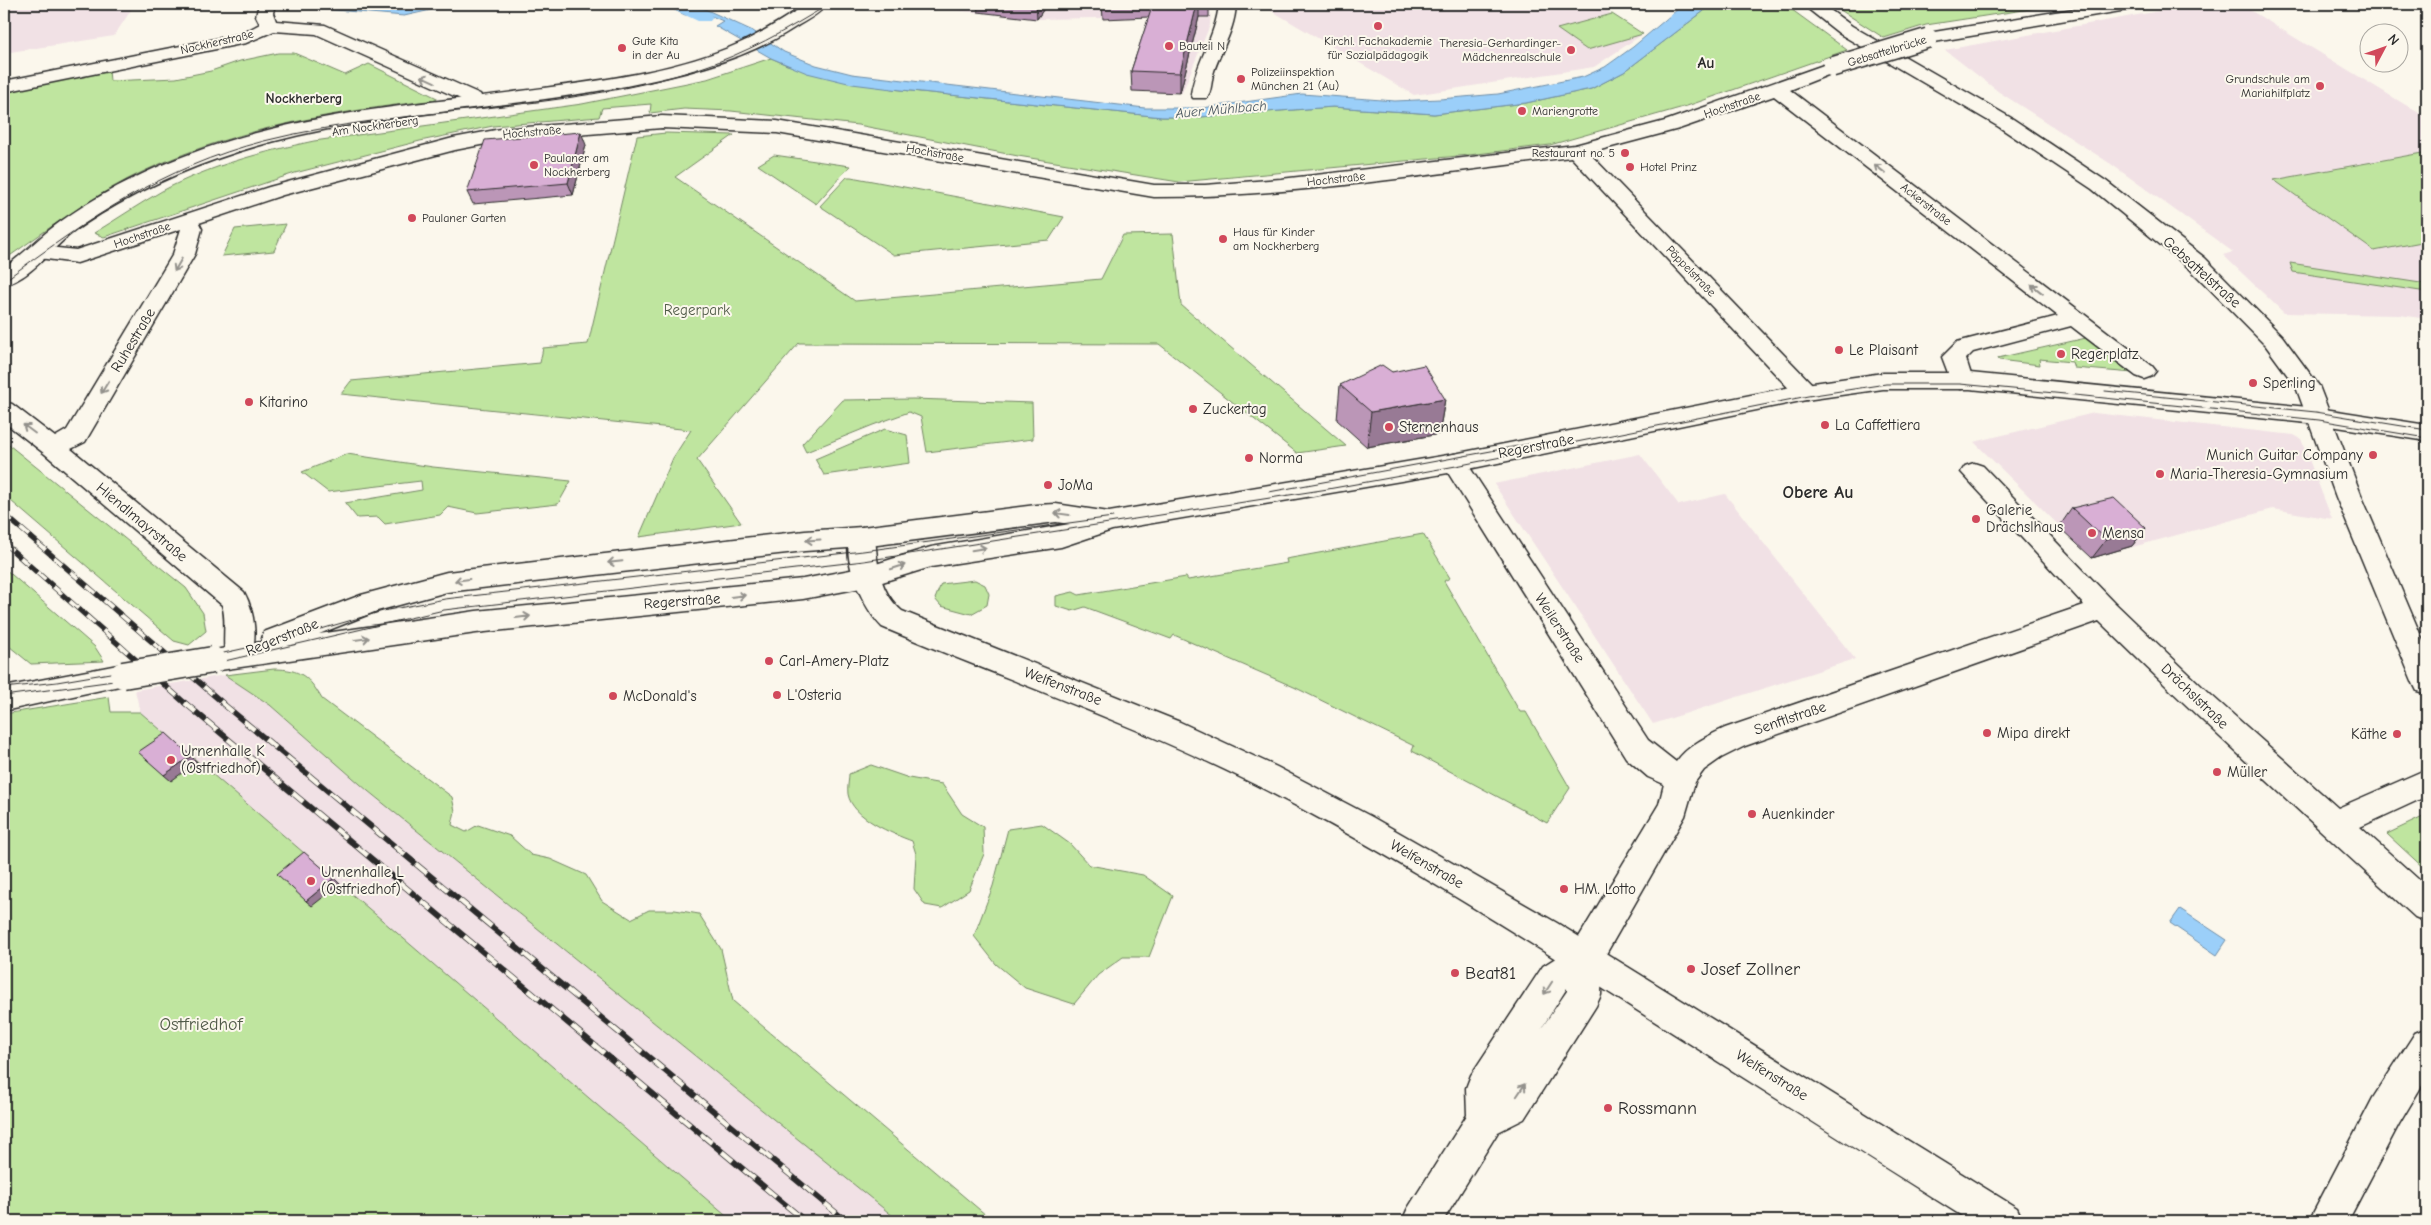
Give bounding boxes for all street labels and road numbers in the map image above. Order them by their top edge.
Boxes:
street label: Nockherstraße [179,27,255,57]
street label: Gebsattelbrücke [1846,32,1928,70]
street label: Hochstraße [1702,89,1762,121]
street label: Am Nockherberg [331,113,419,139]
street label: Hochstraße [502,122,562,142]
street label: Hochstraße [905,141,965,165]
street label: Hochstraße [1306,169,1366,189]
street label: Ackerstraße [1898,180,1954,228]
street label: Hochstraße [112,219,172,251]
street label: Gebsattelstraße [2159,232,2245,312]
street label: Pöppelstraße [1663,243,1719,299]
street label: Ruhestraße [107,304,159,375]
street label: Regerstraße [1496,430,1576,462]
street label: Hiendlmayrstraße [93,479,192,566]
street label: Regerstraße [643,589,722,613]
street label: Weilerstraße [1531,590,1589,666]
street label: Regerstraße [243,614,322,660]
street label: Drächslstraße [2158,659,2233,733]
street label: Welfenstraße [1022,663,1105,709]
street label: Senftlstraße [1752,697,1829,739]
street label: Welfenstraße [1387,836,1467,892]
street label: Welfenstraße [1733,1046,1812,1105]

